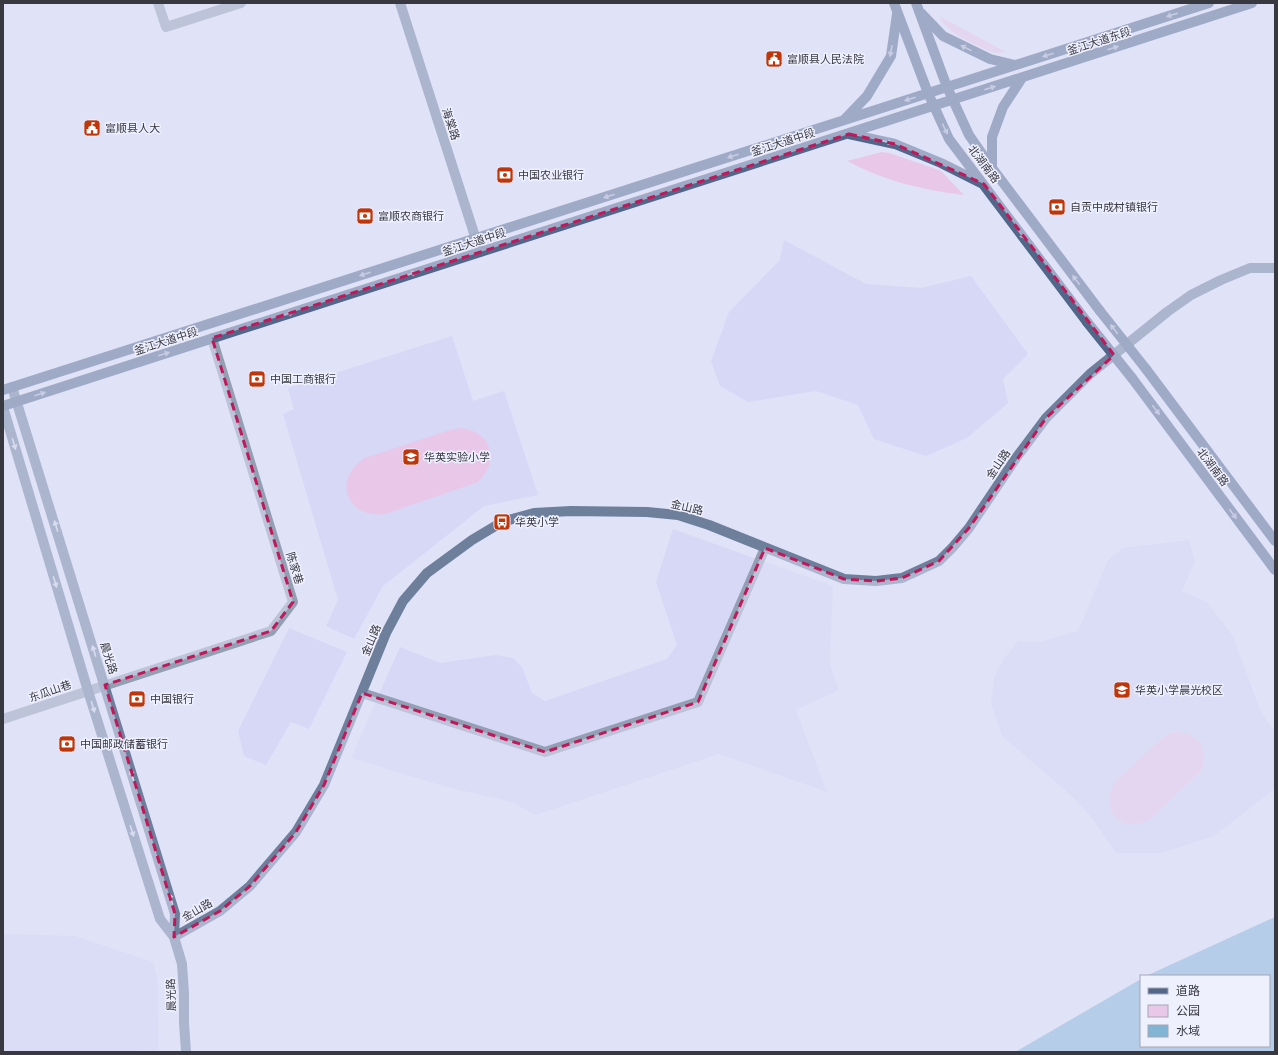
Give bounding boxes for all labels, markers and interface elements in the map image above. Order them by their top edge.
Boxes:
one-way arrow [1166,12,1178,18]
street label: 釜江大道东段 [1066,25,1132,57]
one-way arrow [960,44,972,51]
one-way arrow [888,45,894,57]
one-way arrow [1108,45,1120,51]
public building icon: 富顺县人民法院 [764,49,784,69]
one-way arrow [1042,52,1054,58]
place label: 富顺县人民法院 [787,53,864,65]
one-way arrow [984,85,996,91]
one-way arrow [904,96,916,102]
street label: 海棠路 [440,106,462,142]
public building icon: 富顺县人大 [82,118,102,138]
place label: 富顺县人大 [105,122,160,134]
one-way arrow [942,123,948,134]
street label: 釜江大道中段 [750,126,816,158]
one-way arrow [881,140,893,146]
street label: 北湖南路 [966,143,1002,185]
one-way arrow [726,153,738,159]
bank icon: 中国农业银行 [495,165,515,185]
place label: 中国农业银行 [518,169,584,181]
one-way arrow [603,193,615,199]
bank icon: 自贡中成村镇银行 [1047,197,1067,217]
place label: 自贡中成村镇银行 [1070,201,1158,213]
bank icon: 富顺农商银行 [355,206,375,226]
place label: 富顺农商银行 [378,210,444,222]
street label: 釜江大道中段 [441,226,507,258]
one-way arrow [1017,228,1025,239]
one-way arrow [359,271,371,277]
one-way arrow [406,271,418,277]
one-way arrow [1072,274,1081,285]
one-way arrow [282,311,294,317]
one-way arrow [1110,323,1118,334]
street label: 釜江大道中段 [133,325,199,357]
one-way arrow [158,351,170,357]
bank icon: 中国工商银行 [247,369,267,389]
place label: 中国工商银行 [270,373,336,385]
one-way arrow [34,391,46,397]
one-way arrow [1151,404,1160,415]
one-way arrow [11,439,17,451]
street label: 北湖南路 [1195,446,1231,488]
school or university icon: 华英实验小学 [401,447,421,467]
street label: 金山路 [984,447,1012,481]
place label: 华英实验小学 [424,451,490,463]
street label: 金山路 [670,497,704,517]
one-way arrow [1229,508,1238,519]
bus stop icon: 华英小学 [492,512,512,532]
place label: 华英小学 [515,516,559,528]
one-way arrow [53,520,59,532]
street label: 陈家巷 [284,550,306,586]
one-way arrow [52,577,58,589]
street label: 金山路 [359,622,383,658]
street label: 晨光路 [98,640,120,676]
one-way arrow [91,644,97,656]
street label: 东瓜山巷 [27,678,73,704]
school or university icon: 华英小学晨光校区 [1112,680,1132,700]
place label: 华英小学晨光校区 [1135,684,1223,696]
bank icon: 中国银行 [127,689,147,709]
place label: 中国银行 [150,693,194,705]
one-way arrow [90,701,96,713]
bank icon: 中国邮政储蓄银行 [57,734,77,754]
place label: 中国邮政储蓄银行 [80,738,168,750]
one-way arrow [129,769,135,781]
one-way arrow [129,825,135,837]
one-way arrow [167,893,173,905]
street label: 金山路 [180,897,214,923]
legend [1140,975,1270,1047]
street label: 晨光路 [164,978,178,1012]
text: 道路 [1176,984,1200,998]
text: 公园 [1176,1004,1200,1018]
text: 水域 [1176,1024,1200,1038]

